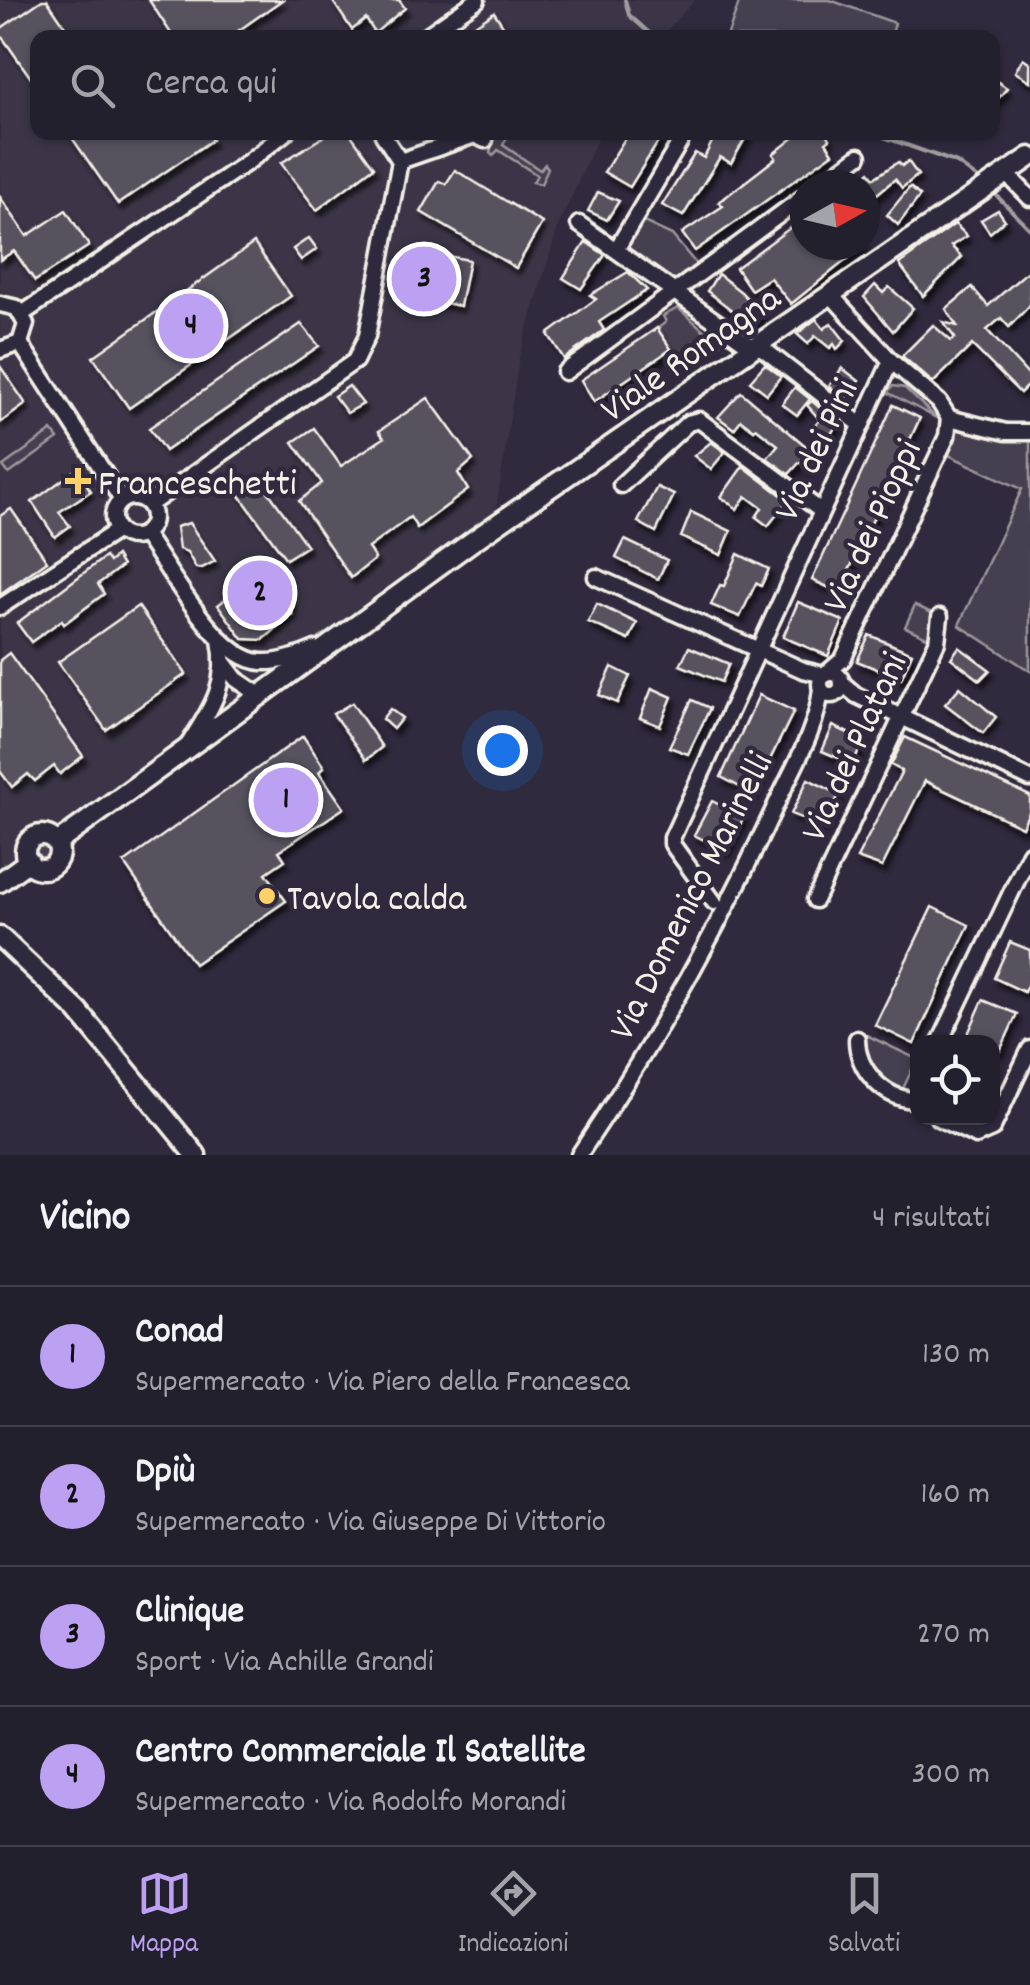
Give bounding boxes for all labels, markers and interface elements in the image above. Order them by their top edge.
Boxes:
search box [30,30,1000,140]
icon: search [65,58,120,113]
text: Cerca qui [145,58,277,113]
north arrow [790,170,880,260]
pin: 3 [392,242,456,316]
street label: Viale Romagna [591,273,794,439]
pin: 4 [158,288,224,364]
street label: Via dei Pini [762,371,876,531]
street label: Via dei Pioppi [811,432,939,623]
place label: Franceschetti [98,459,297,514]
marker: Franceschetti [67,470,89,492]
pin: 2 [228,556,292,630]
street label: Via dei Platani [789,645,925,852]
your location [477,725,528,776]
street label: Via Domenico Marinelli [597,744,790,1051]
pin: 1 [254,762,318,838]
place label: Tavola calda [287,874,467,929]
marker: Tavola calda [256,885,278,907]
map controls [910,1035,1000,1125]
button: locate [910,1035,1000,1125]
text: Vicino [40,1190,131,1250]
text: 4 risultati [872,1197,990,1243]
text: Conad [135,1306,224,1361]
text: 1 [69,1333,76,1379]
text: 130 m [922,1333,990,1379]
text: Supermercato · Via Piero della Francesca [135,1361,630,1407]
text: Dpiù [135,1446,195,1501]
text: 2 [66,1473,79,1519]
text: 160 m [921,1473,990,1519]
text: Supermercato · Via Giuseppe Di Vittorio [135,1501,606,1547]
text: Clinique [135,1586,244,1641]
text: 3 [65,1613,80,1659]
text: 270 m [917,1613,990,1659]
text: Sport · Via Achille Grandi [135,1641,434,1687]
text: Centro Commerciale Il Satellite [135,1726,586,1781]
text: 4 [66,1753,79,1799]
text: 300 m [912,1753,990,1799]
text: Supermercato · Via Rodolfo Morandi [135,1781,566,1827]
tab: Mappa [130,1866,198,1966]
tab: Indicazioni [458,1866,568,1966]
tab: Salvati [828,1866,900,1966]

